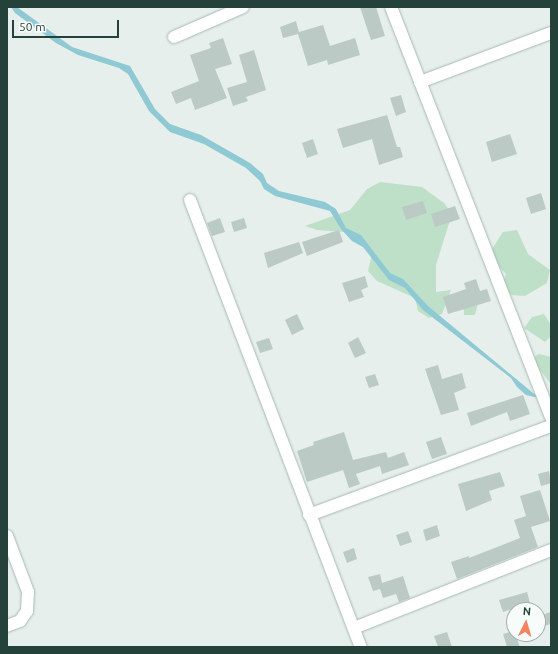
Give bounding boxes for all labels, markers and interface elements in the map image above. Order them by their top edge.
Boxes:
scale bar [14,12,121,38]
text: 50 m [19,20,46,33]
north arrow [506,602,546,642]
text: N [522,605,532,617]

